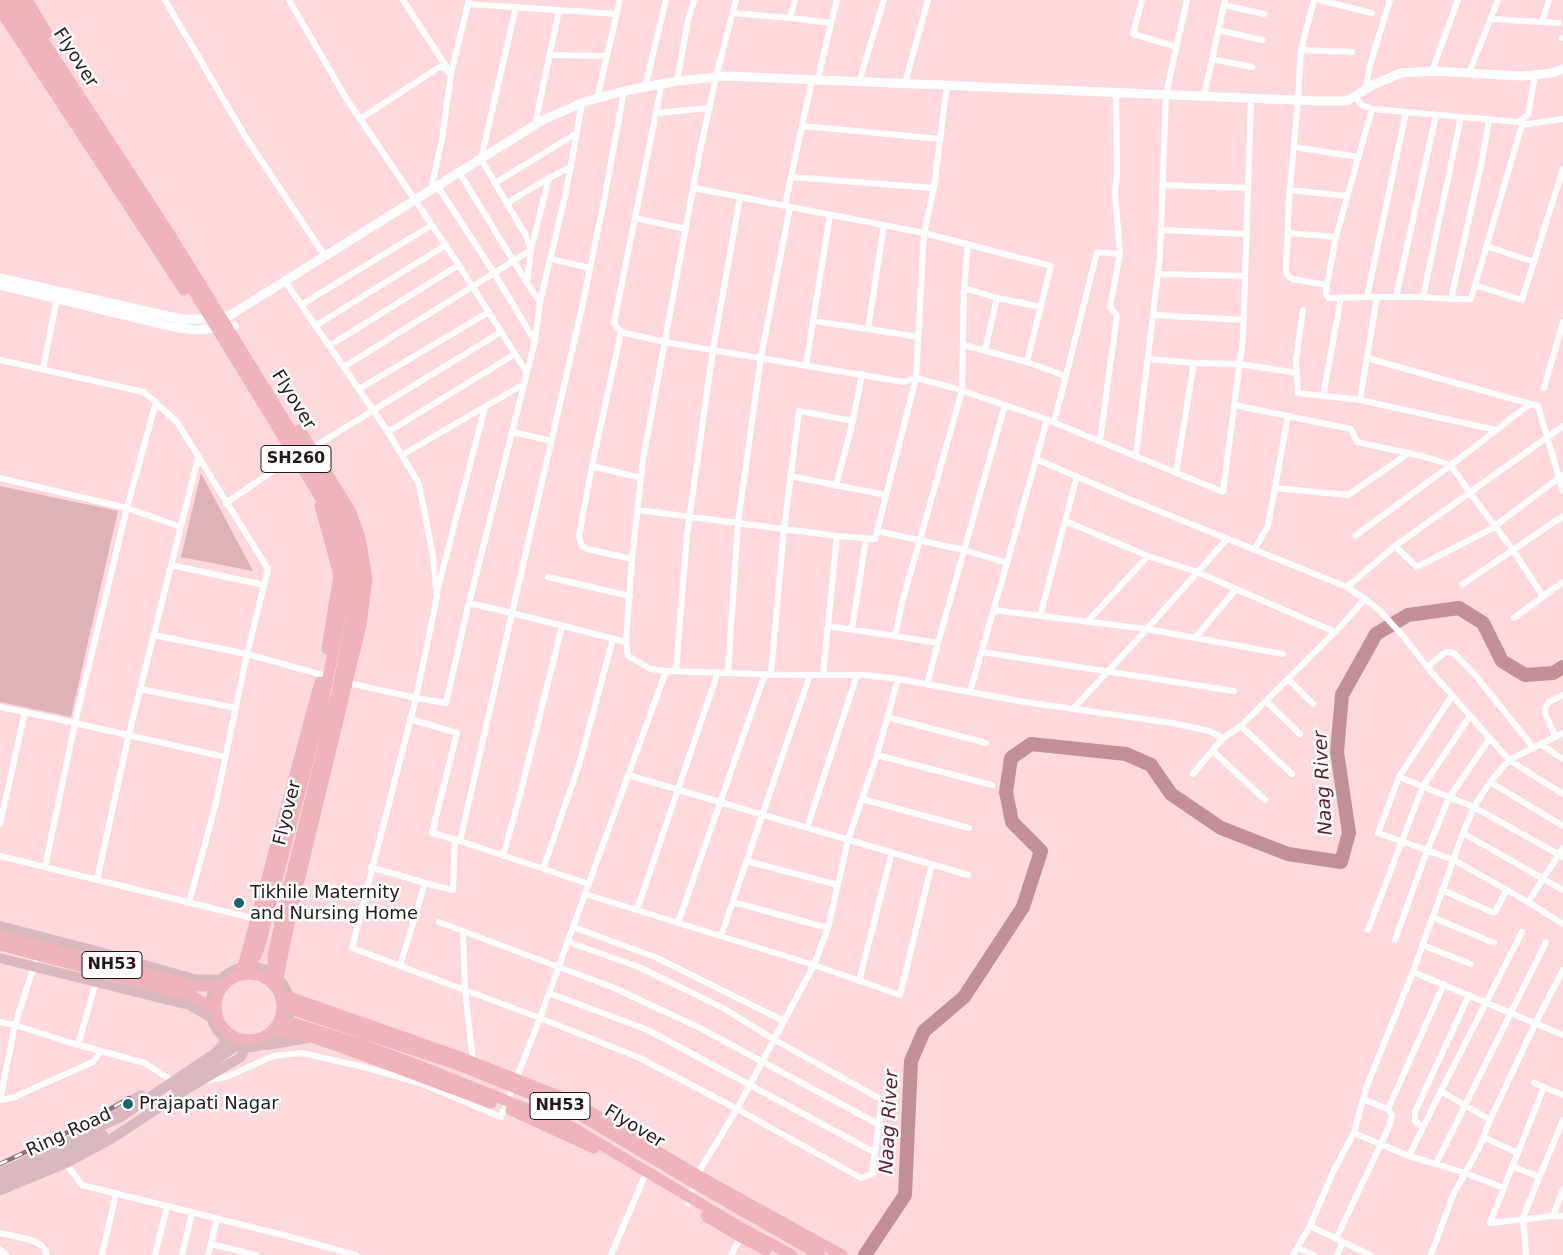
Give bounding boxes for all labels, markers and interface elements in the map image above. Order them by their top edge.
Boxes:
street label: Flyover [48,24,102,92]
street label: Flyover [266,366,320,434]
road number: SH260 [261,446,331,472]
water label: Naag River [1310,730,1338,836]
street label: Flyover [270,778,306,848]
place label: Tikhile Maternity and Nursing Home [250,882,418,924]
marker: Tikhile Maternity and Nursing Home [232,896,246,910]
road number: NH53 [82,952,142,978]
water label: Naag River [876,1069,904,1175]
road number: NH53 [530,1092,590,1120]
place label: Prajapati Nagar [139,1093,279,1115]
marker: Prajapati Nagar [121,1097,135,1111]
street label: Flyover [600,1101,668,1153]
street label: Ring Road [23,1104,115,1162]

